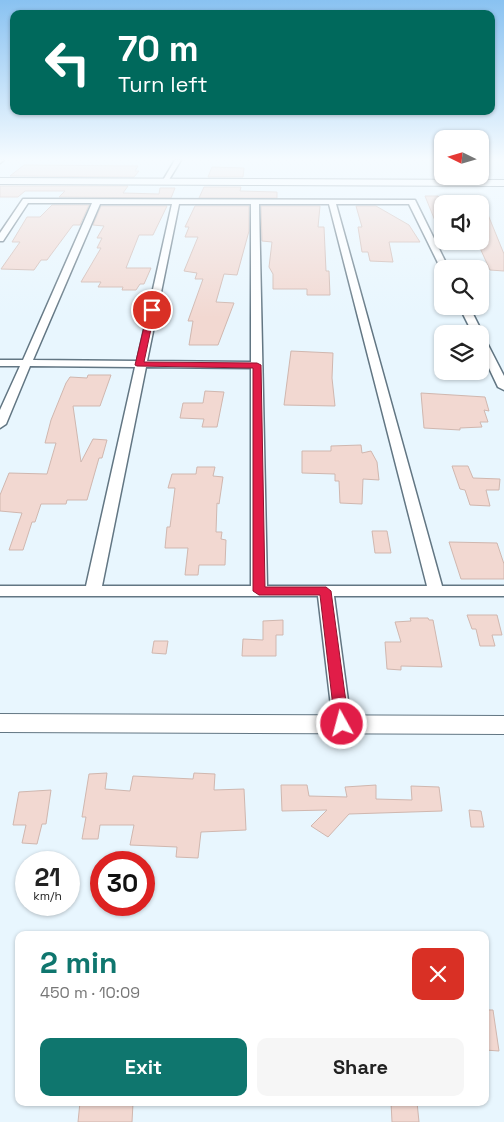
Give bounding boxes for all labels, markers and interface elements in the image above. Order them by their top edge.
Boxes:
text: 70 m [118,27,199,71]
icon: left [35,30,100,95]
text: Turn left [118,70,208,98]
north arrow [434,130,489,185]
map controls [434,130,489,380]
button: sound [434,195,489,250]
button: search [434,260,489,315]
pin [131,289,173,331]
icon: arrive [138,296,166,324]
button: layers [434,325,489,380]
position arrow [315,697,367,749]
speed limit sign: 30 [90,851,155,916]
text: 21 [34,861,61,893]
text: km/h [33,888,62,904]
text: 2 min [40,943,118,982]
button: close [412,948,464,1000]
text: 450 m · 10:09 [40,982,140,1003]
button: Exit [40,1038,247,1096]
button: Share [257,1038,464,1096]

